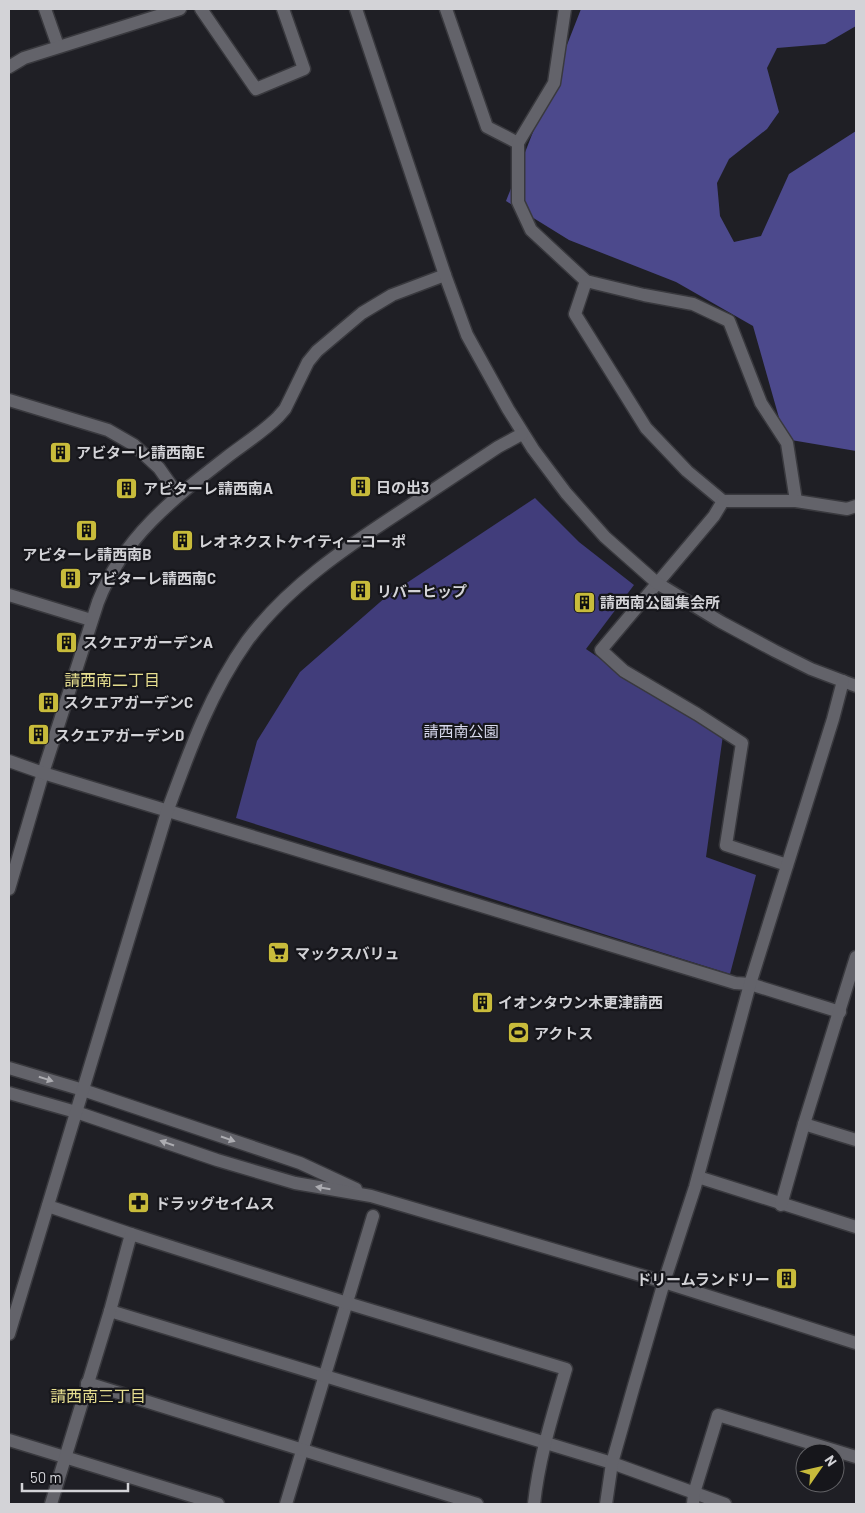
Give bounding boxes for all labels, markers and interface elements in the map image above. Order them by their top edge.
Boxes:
building icon: アビターレ請西南E [48,440,72,464]
place label: アビターレ請西南E [76,443,205,461]
building icon: 日の出3 [348,475,372,499]
building icon: アビターレ請西南A [115,476,139,500]
place label: 日の出3 [376,478,429,496]
place label: アビターレ請西南A [143,479,273,497]
building icon: アビターレ請西南B [75,519,99,543]
building icon: レオネクストケイティーコーポ [170,529,194,553]
place label: レオネクストケイティーコーポ [198,532,406,550]
place label: アビターレ請西南B [22,545,152,563]
building icon: アビターレ請西南C [59,566,83,590]
place label: アビターレ請西南C [87,569,216,587]
building icon: リバーヒップ [349,579,373,603]
place label: リバーヒップ [377,582,467,600]
building icon: 請西南公園集会所 [572,590,596,614]
place label: 請西南公園集会所 [600,593,720,611]
building icon: スクエアガーデンA [55,630,79,654]
place label: スクエアガーデンA [83,633,213,651]
district label: 請西南二丁目 [64,670,160,689]
building icon: スクエアガーデンC [36,690,60,714]
place label: スクエアガーデンC [64,693,193,711]
park label: 請西南公園 [423,722,499,740]
building icon: スクエアガーデンD [27,723,51,747]
place label: スクエアガーデンD [55,726,184,744]
supermarket icon: マックスバリュ [267,941,291,965]
place label: マックスバリュ [295,944,400,962]
building icon: イオンタウン木更津請西 [470,990,494,1014]
place label: イオンタウン木更津請西 [498,993,663,1011]
sports icon: アクトス [506,1021,530,1045]
place label: アクトス [534,1024,593,1042]
one-way arrow [38,1075,53,1083]
one-way arrow [221,1136,236,1143]
one-way arrow [160,1139,175,1147]
one-way arrow [315,1183,331,1191]
pharmacy icon: ドラッグセイムス [127,1191,151,1215]
place label: ドラッグセイムス [155,1194,275,1212]
building icon: ドリームランドリー [774,1267,798,1291]
place label: ドリームランドリー [636,1270,770,1288]
district label: 請西南三丁目 [50,1386,146,1405]
north arrow [795,1443,845,1493]
text: N [822,1452,841,1469]
scale bar [22,1460,129,1492]
text: 50 m [30,1468,62,1486]

